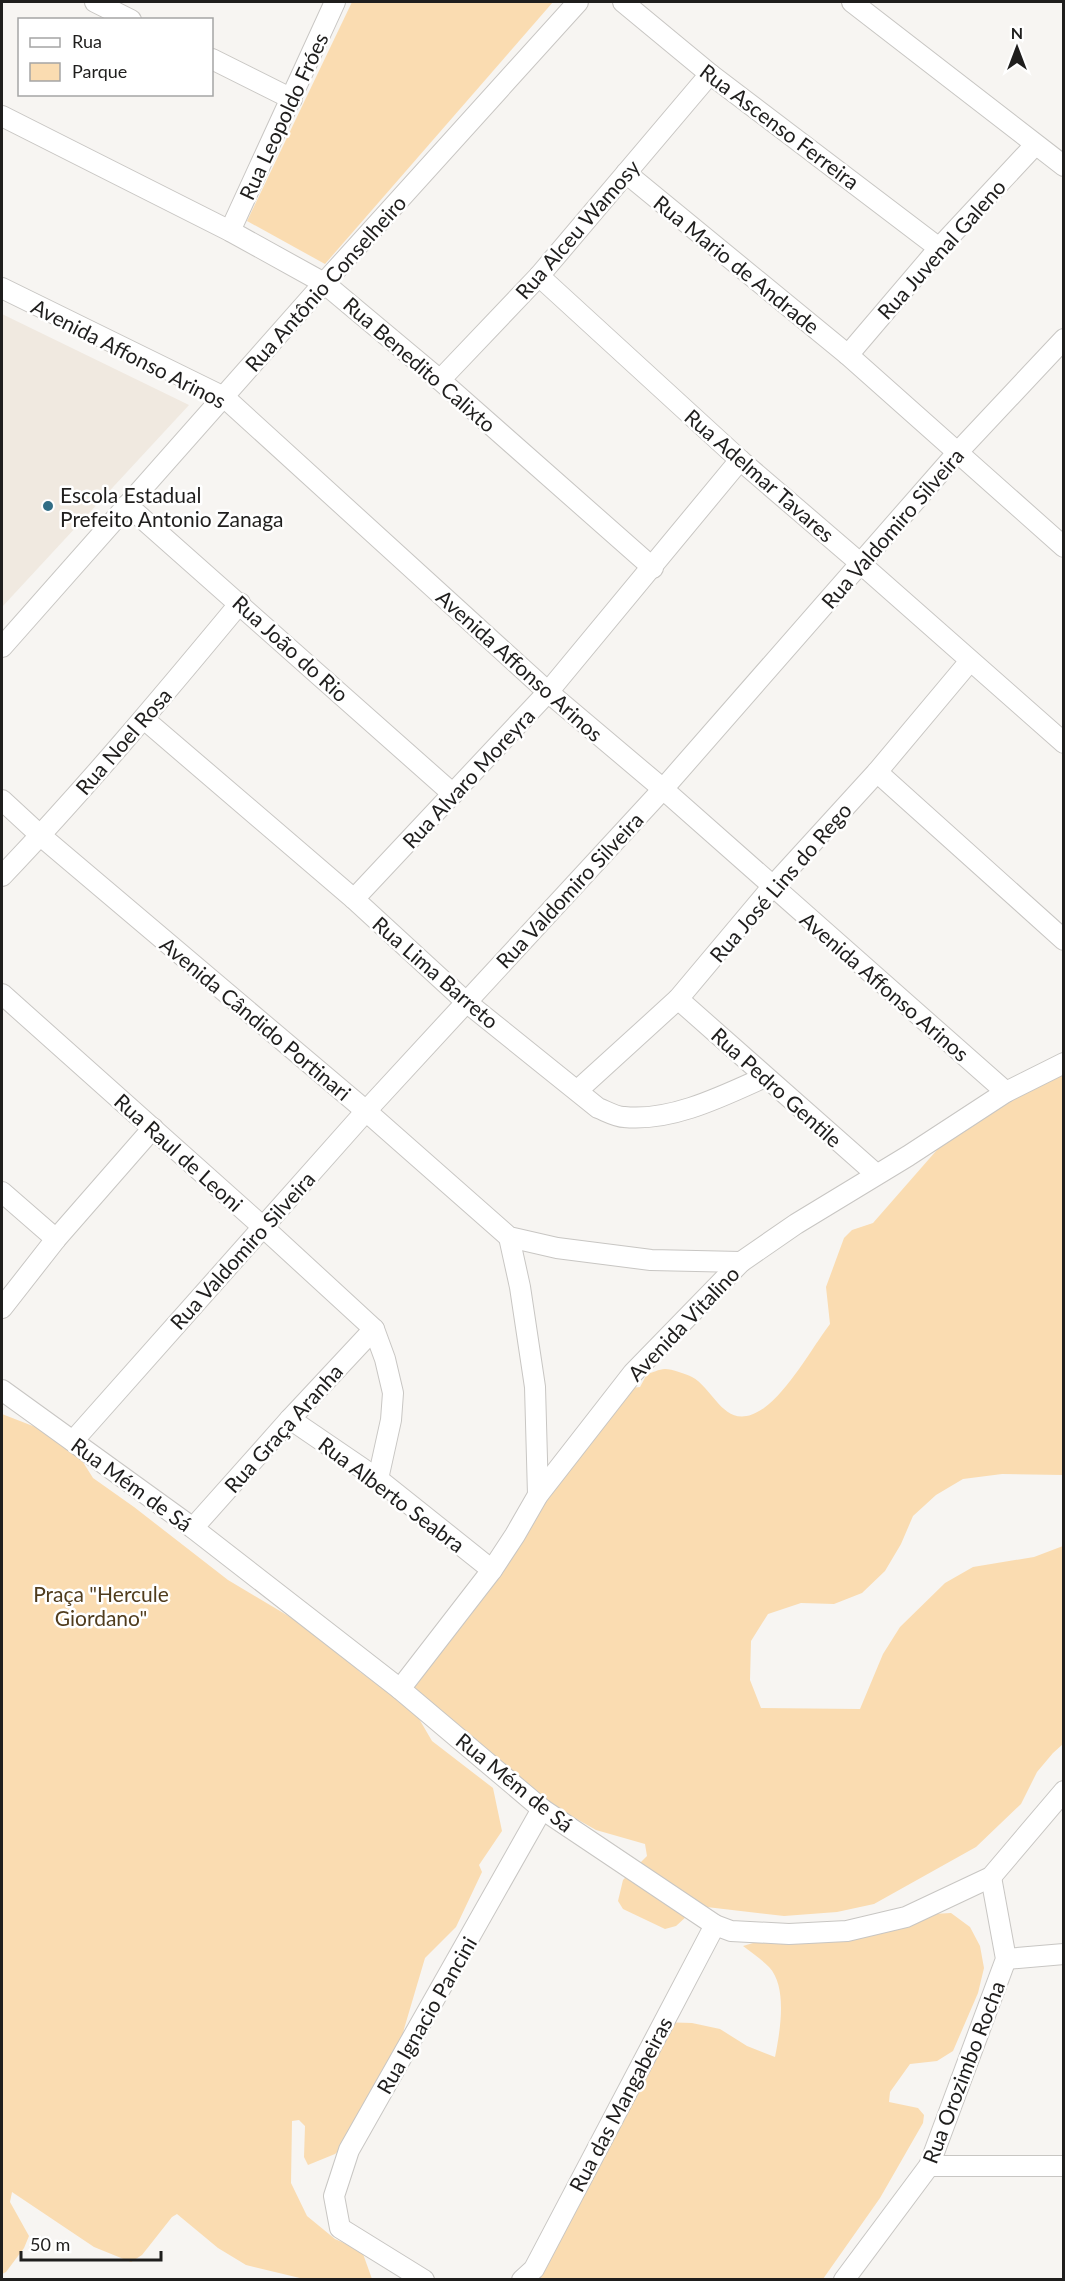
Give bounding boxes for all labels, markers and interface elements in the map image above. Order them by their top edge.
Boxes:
legend [18,18,213,96]
north arrow [987,18,1047,78]
text: N [1011,23,1023,42]
street label: Rua Leopoldo Fróes [233,29,333,203]
text: Rua [72,30,102,52]
street label: Rua Ascenso Ferreira [695,58,865,194]
text: Parque [72,60,127,82]
street label: Rua Alceu Wamosy [510,154,644,304]
street label: Rua Juvenal Galeno [872,174,1010,324]
street label: Rua Antônio Conselheiro [239,190,411,376]
street label: Rua Mario de Andrade [649,190,825,338]
street label: Rua Benedito Calixto [339,291,501,437]
street label: Avenida Affonso Arinos [28,293,230,413]
street label: Rua Adelmar Tavares [680,403,840,547]
street label: Rua Valdomiro Silveira [816,443,968,613]
place label: Escola Estadual Prefeito Antonio Zanaga [60,482,284,531]
marker: Escola Estadual Prefeito Antonio Zanaga [41,499,55,513]
street label: Avenida Affonso Arinos [432,584,608,746]
street label: Rua João do Rio [228,590,354,706]
street label: Rua Noel Rosa [70,683,176,799]
street label: Rua Alvaro Moreyra [397,703,539,853]
street label: Rua José Lins do Rego [704,797,856,967]
street label: Rua Valdomiro Silveira [490,807,648,973]
street label: Avenida Affonso Arinos [796,906,974,1066]
street label: Rua Lima Barreto [368,911,504,1033]
street label: Avenida Cândido Portinari [156,931,356,1105]
street label: Rua Pedro Gentile [707,1022,847,1152]
street label: Rua Raul de Leoni [110,1088,248,1216]
street label: Rua Valdomiro Silveira [164,1166,320,1334]
street label: Avenida Vitalino [622,1261,744,1385]
street label: Rua Graça Aranha [219,1359,347,1497]
street label: Rua Alberto Seabra [314,1431,470,1557]
street label: Rua Mém de Sá [67,1432,197,1536]
park label: Praça "Hercule Giordano" [33,1581,169,1630]
street label: Rua Mém de Sá [452,1727,578,1837]
street label: Rua Ignacio Pancini [371,1932,481,2098]
street label: Rua Orozimbo Rocha [917,1977,1009,2167]
street label: Rua das Mangabeiras [563,2012,677,2196]
scale bar [21,2224,160,2262]
text: 50 m [30,2233,70,2255]

